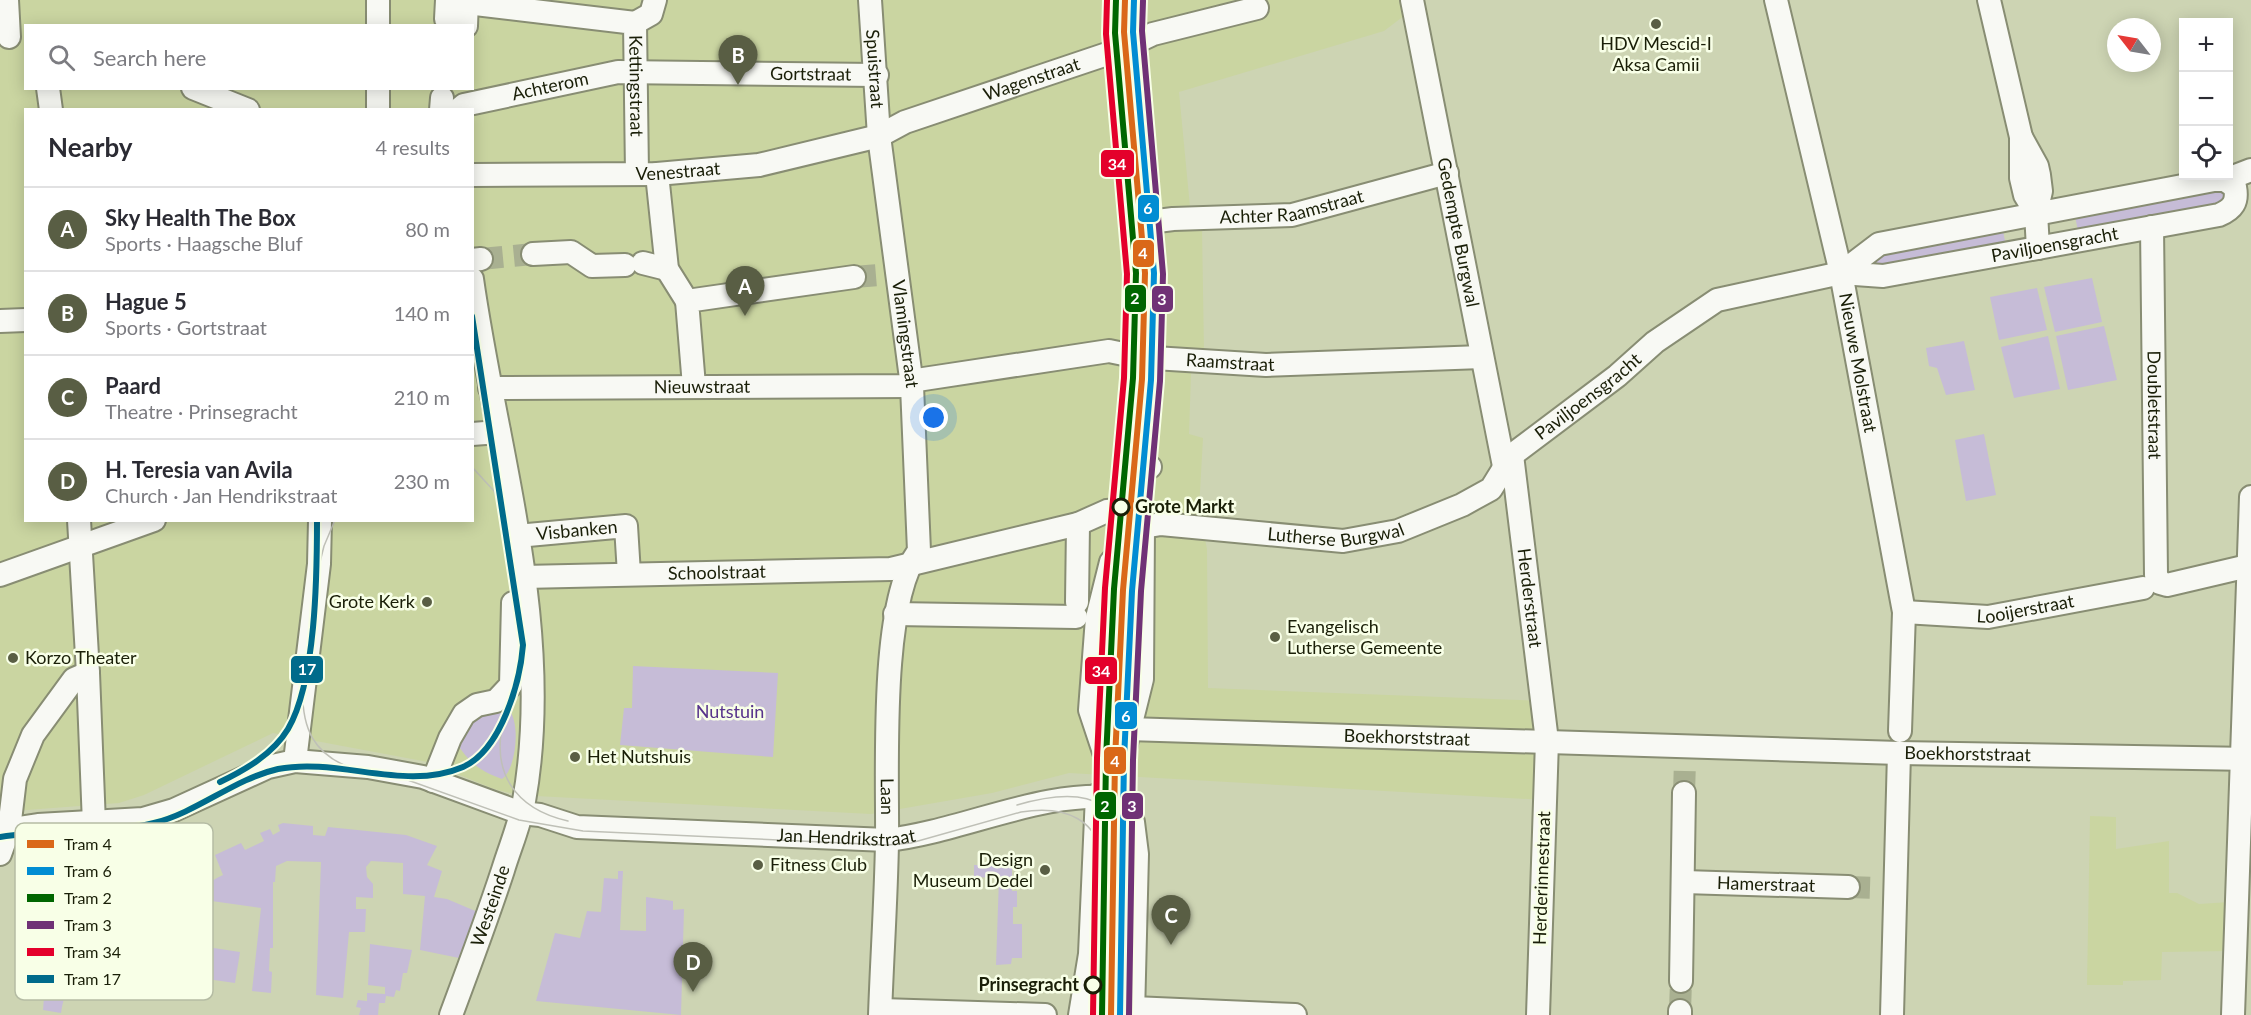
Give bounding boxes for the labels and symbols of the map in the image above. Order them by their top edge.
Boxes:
marker: HDV Mescid-I Aksa Camii [1649,17,1663,31]
north arrow [2107,18,2161,72]
street label: Spuistraat [862,29,889,109]
place label: HDV Mescid-I Aksa Camii [1600,32,1712,75]
street label: Kettingstraat [625,35,649,137]
pin: B [718,36,758,85]
street label: Wagenstraat [980,52,1083,105]
street label: Gortstraat [770,62,852,85]
street label: Achterom [510,67,590,104]
line badge: 34 [1100,149,1135,178]
text: 34 [1108,154,1126,173]
street label: Venestraat [636,156,722,184]
street label: Gedempte Burgwal [1433,156,1484,309]
street label: Achter Raamstraat [1219,184,1366,227]
line badge: 6 [1137,194,1160,223]
text: 6 [1143,198,1153,217]
street label: Paviljoensgracht [1989,221,2120,266]
line badge: 4 [1132,239,1155,268]
text: 4 [1138,243,1148,262]
pin: A [726,266,764,316]
street label: Vlamingstraat [888,278,924,390]
line badge: 2 [1124,284,1147,313]
line badge: 3 [1151,285,1174,313]
text: 2 [1130,288,1140,307]
text: 3 [1157,289,1167,308]
street label: Nieuwe Molstraat [1835,291,1883,435]
street label: Paviljoensgracht [1530,347,1646,444]
street label: Raamstraat [1185,348,1275,375]
street label: Doubletstraat [2143,350,2167,460]
street label: Nieuwstraat [654,375,751,397]
your location [919,403,948,432]
place label: Grote Markt [1135,495,1234,517]
marker: Grote Markt [1112,498,1130,516]
street label: Visbanken [535,515,618,544]
street label: Lutherse Burgwal [1267,518,1407,551]
street label: Herderstraat [1513,547,1548,649]
street label: Schoolstraat [668,560,767,584]
street label: Looijerstraat [1976,589,2076,627]
place label: Grote Kerk [329,590,416,612]
marker: Grote Kerk [420,595,434,609]
place label: Evangelisch Lutherse Gemeente [1287,615,1442,658]
marker: Evangelisch Lutherse Gemeente [1268,630,1282,644]
place label: Korzo Theater [25,646,137,668]
marker: Korzo Theater [6,651,20,665]
line badge: 17 [290,655,324,684]
line badge: 34 [1084,656,1118,685]
text: 17 [298,659,316,678]
text: 34 [1092,661,1110,680]
park label: Nutstuin [696,700,764,722]
line badge: 6 [1114,701,1138,730]
text: 6 [1121,706,1131,725]
street label: Boekhorststraat [1343,724,1471,750]
street label: Boekhorststraat [1904,741,2032,765]
place label: Het Nutshuis [587,745,691,767]
line badge: 4 [1103,746,1127,775]
marker: Het Nutshuis [568,750,582,764]
text: 4 [1110,751,1120,770]
street label: Laan [877,778,899,815]
line badge: 2 [1094,791,1117,820]
line badge: 3 [1121,792,1144,820]
text: 2 [1100,796,1110,815]
text: 3 [1127,796,1137,815]
street label: Herderinnestraat [1528,810,1554,945]
legend [15,823,213,1000]
street label: Jan Hendrikstraat [776,823,918,850]
text: Tram 4 [64,834,112,853]
place label: Design Museum Dedel [913,848,1033,891]
place label: Fitness Club [770,853,867,875]
marker: Fitness Club [751,858,765,872]
text: Tram 6 [64,861,112,880]
street label: Westeinde [465,862,514,949]
marker: Design Museum Dedel [1038,863,1052,877]
street label: Hamerstraat [1717,871,1816,896]
text: Tram 2 [64,888,112,907]
pin: C [1152,896,1190,945]
text: Tram 3 [64,915,112,934]
text: Tram 34 [64,942,121,961]
pin: D [674,942,712,992]
text: Tram 17 [64,969,121,988]
place label: Prinsegracht [978,973,1079,995]
marker: Prinsegracht [1084,976,1102,994]

